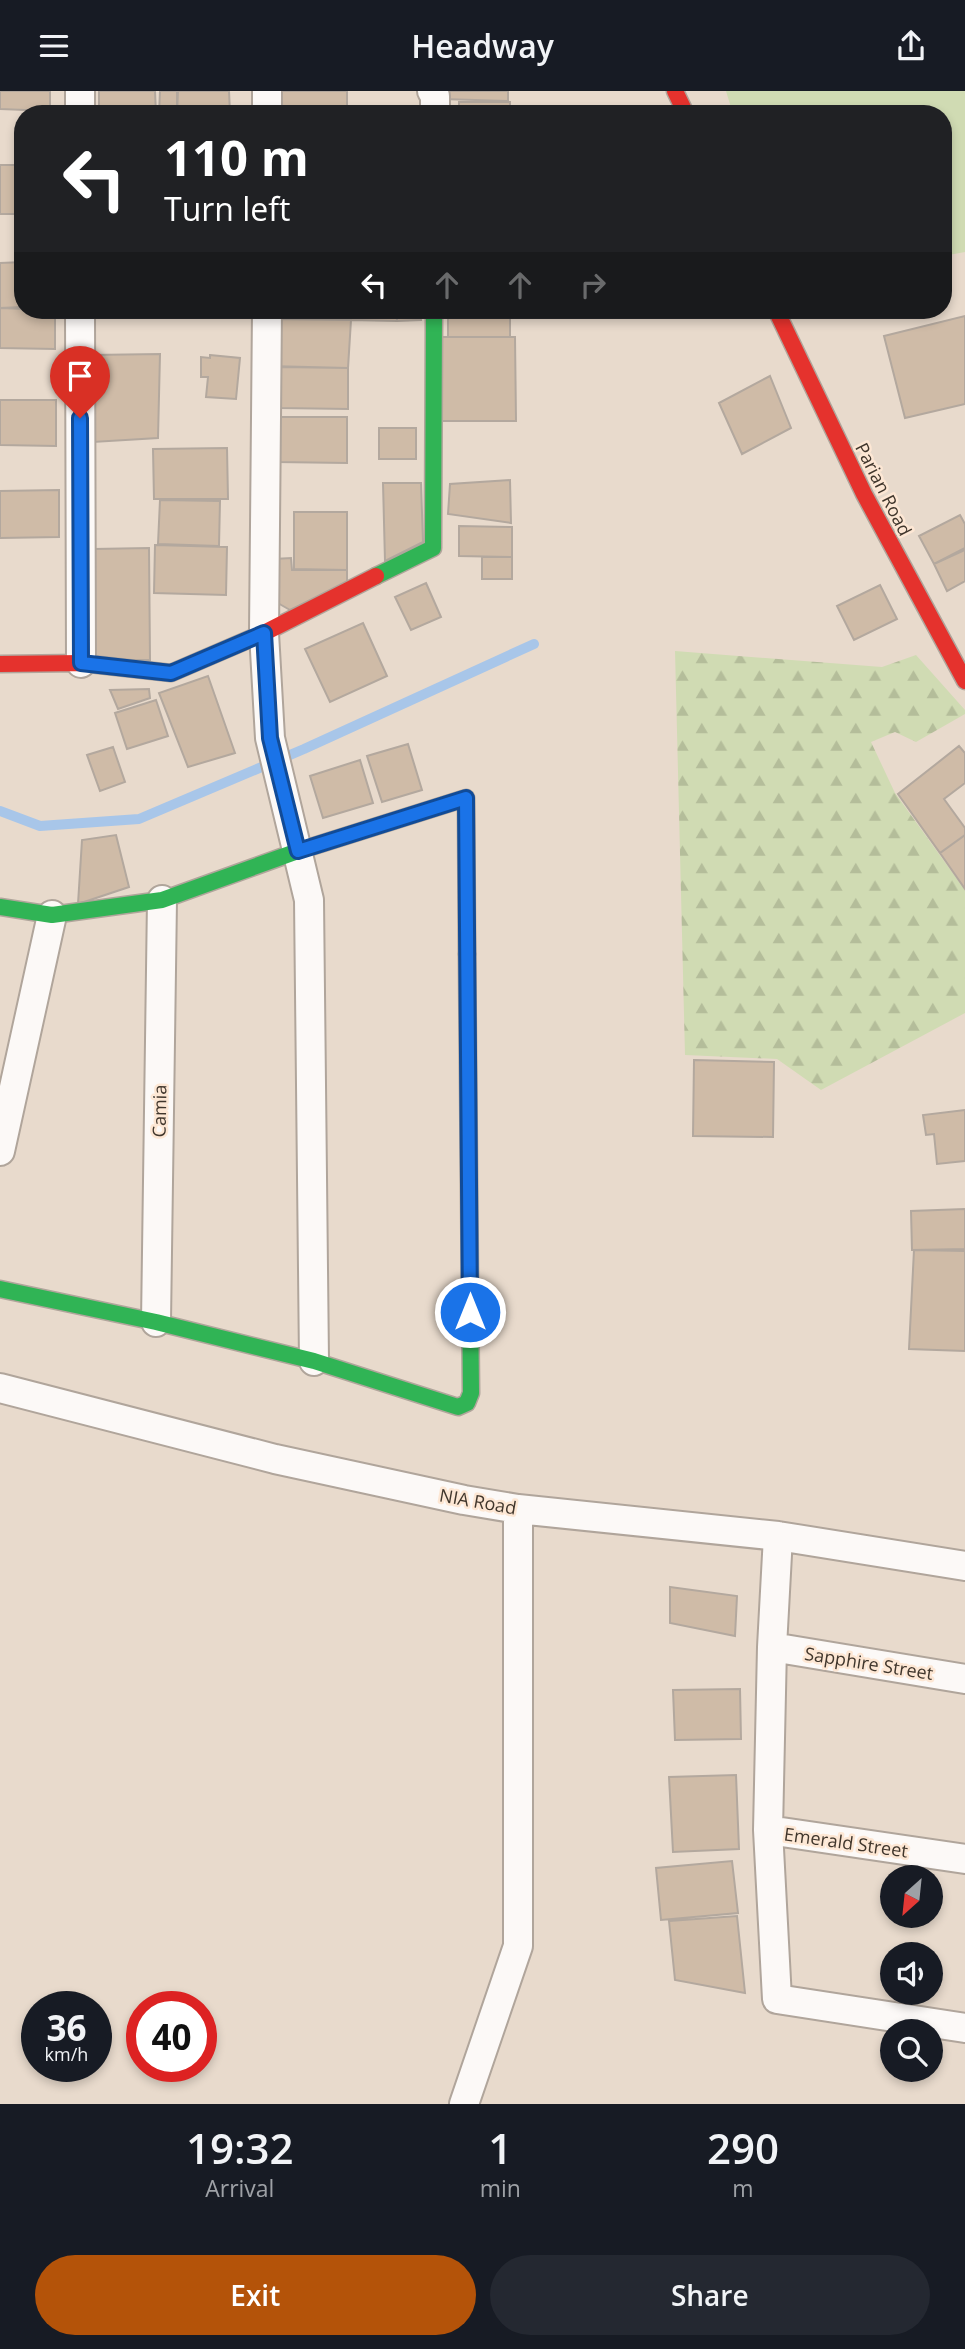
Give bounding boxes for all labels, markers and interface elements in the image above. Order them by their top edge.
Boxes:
text: Headway [411,24,554,67]
icon: menu [35,27,73,65]
icon: share [892,27,930,65]
text: 110 m [164,124,309,190]
icon: left [49,133,140,224]
text: Turn left [164,187,290,230]
icon: left [355,266,393,304]
icon: ahead [428,266,466,304]
icon: ahead [501,266,539,304]
icon: right [574,266,612,304]
pin [50,346,110,418]
icon: arrive [61,357,99,395]
street label: Parian Road [850,438,918,540]
street label: Camia [147,1085,171,1137]
position arrow [433,1275,507,1349]
street label: NIA Road [438,1482,518,1520]
street label: Sapphire Street [803,1641,935,1685]
street label: Emerald Street [783,1821,909,1863]
north arrow [880,1865,943,1929]
map controls [880,1865,943,2082]
button: sound [880,1942,943,2005]
speed limit sign: 40 [126,1991,217,2082]
text: 36 [46,2004,87,2051]
button: search [880,2019,943,2082]
text: km/h [45,2042,88,2066]
text: 19:32 [186,2119,294,2176]
text: 1 [488,2119,512,2176]
text: 290 [707,2119,779,2176]
text: Arrival [205,2172,274,2204]
text: min [480,2172,521,2204]
text: m [732,2172,754,2204]
button: Exit [35,2255,476,2335]
button: Share [490,2255,930,2335]

